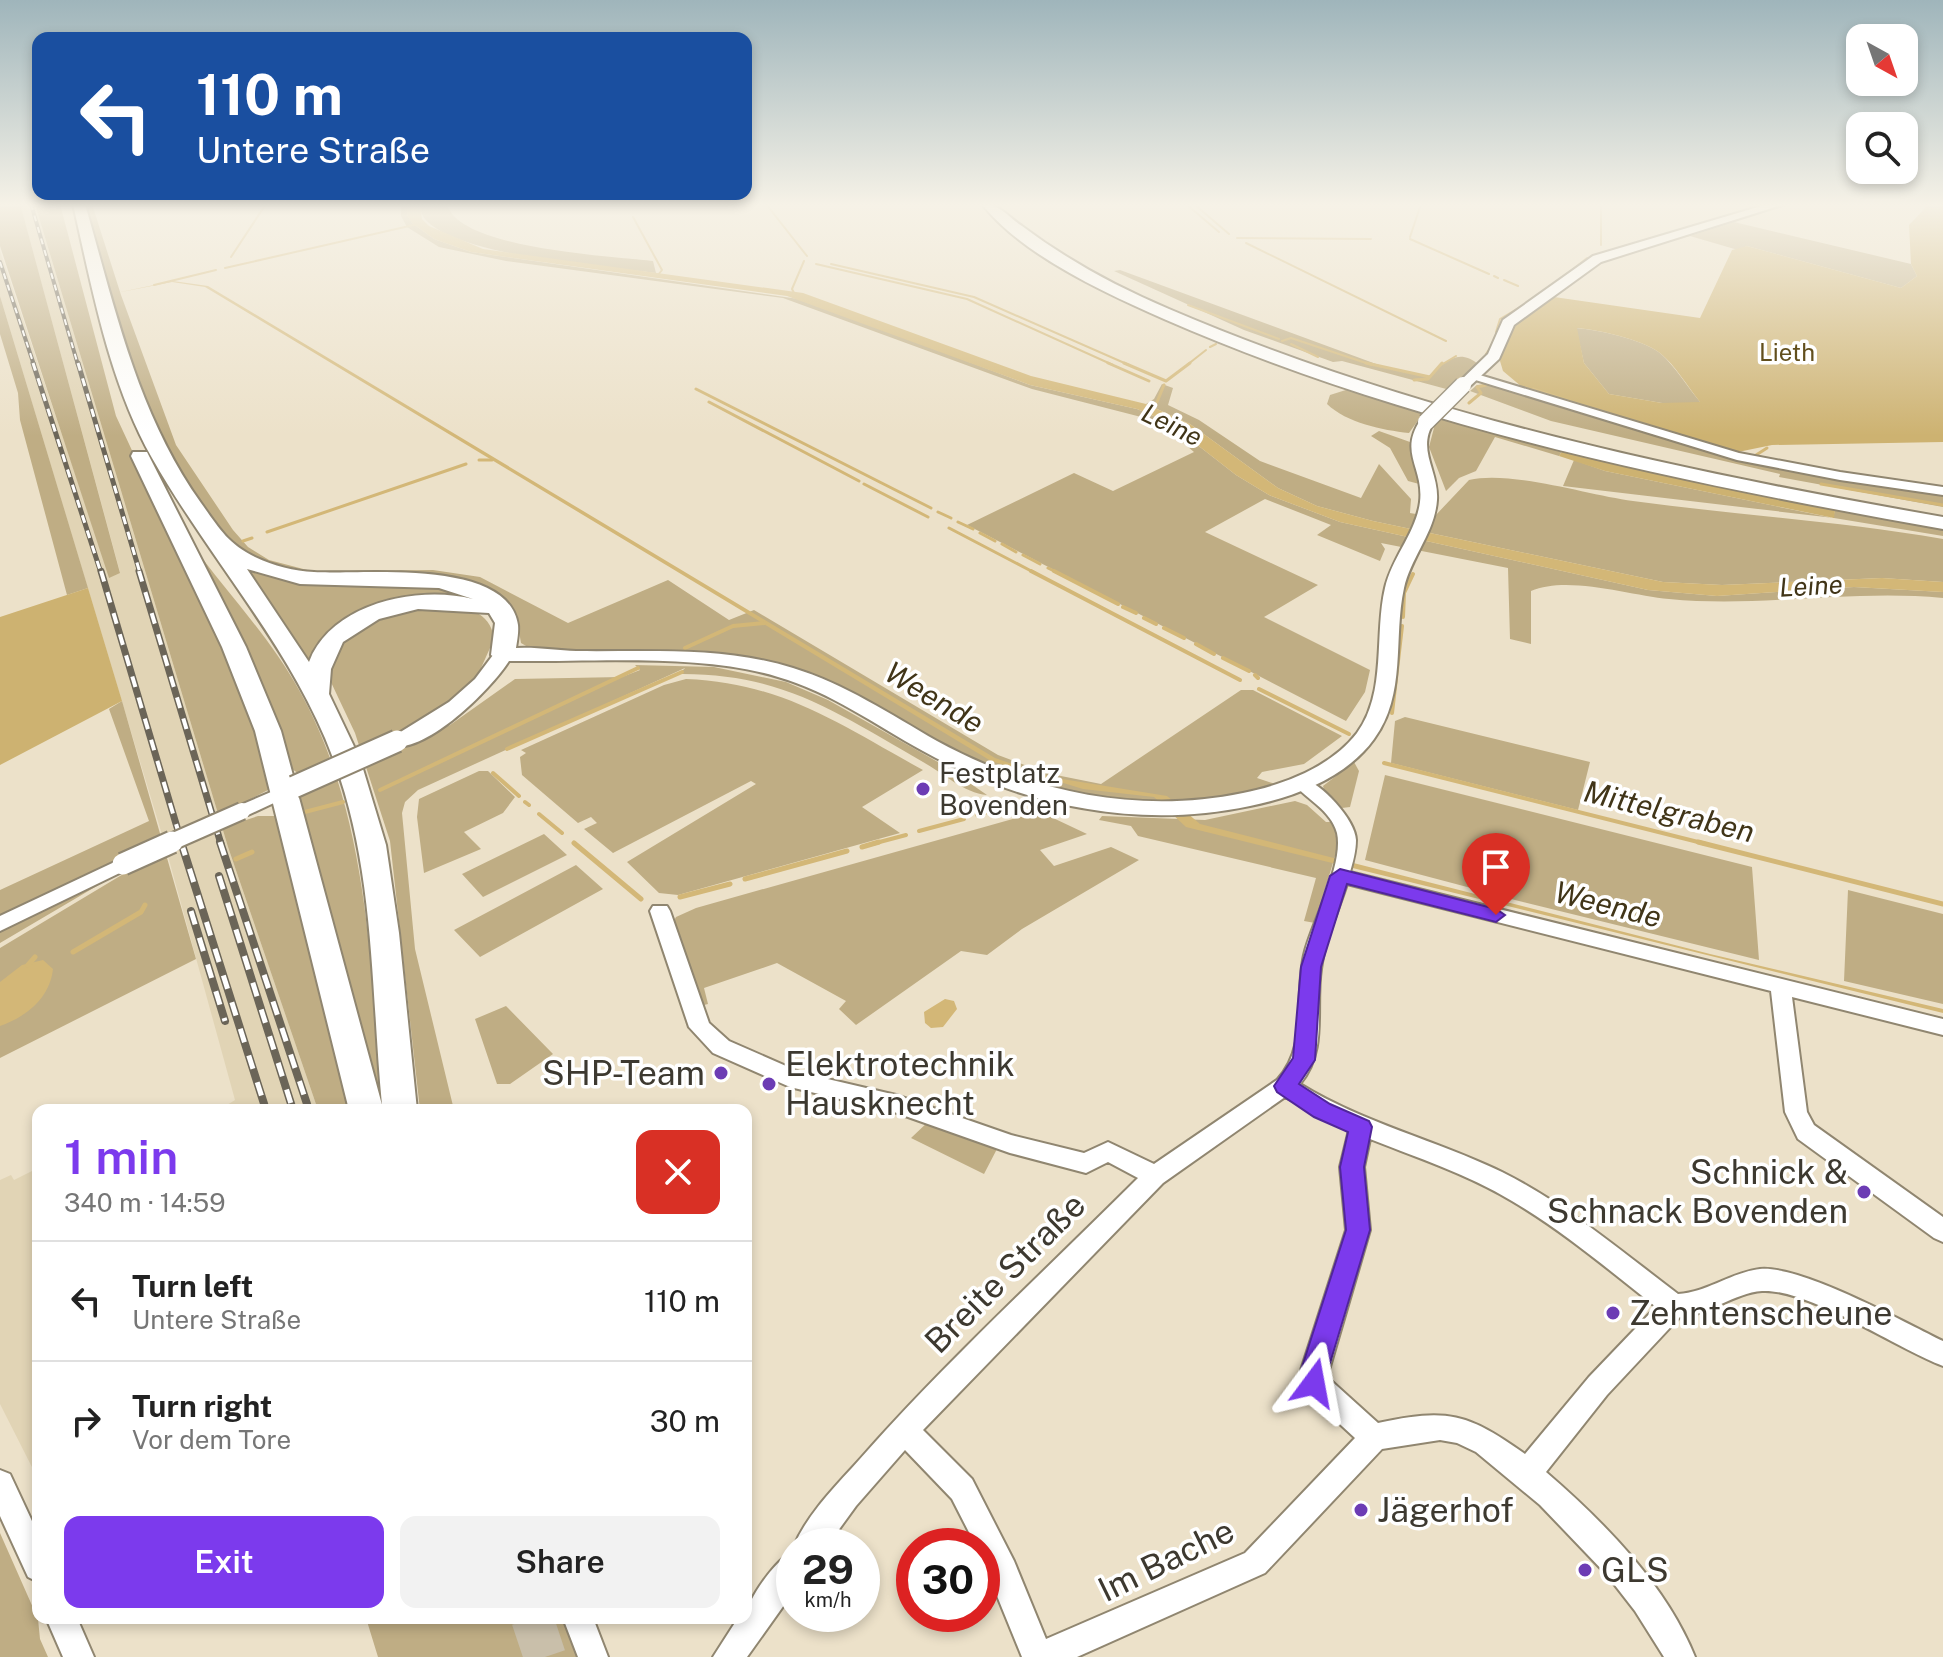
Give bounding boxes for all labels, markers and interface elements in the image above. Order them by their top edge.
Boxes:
north arrow [1846,24,1918,96]
map controls [1846,24,1918,184]
text: 110 m [196,62,343,128]
icon: left [64,64,168,168]
button: search [1846,112,1918,184]
text: Untere Straße [196,129,430,171]
park label: Lieth [1759,338,1815,366]
water label: Leine [1137,397,1207,452]
water label: Leine [1779,568,1843,603]
water label: Weende [879,654,990,741]
place label: Festplatz Bovenden [939,756,1068,821]
water label: Mittelgraben [1580,772,1758,850]
marker: Festplatz Bovenden [914,780,932,798]
pin [1462,833,1530,915]
icon: arrive [1474,845,1518,889]
water label: Weende [1551,873,1665,935]
place label: Elektrotechnik Hausknecht [785,1044,1015,1123]
place label: SHP-Team [542,1053,705,1093]
marker: SHP-Team [712,1064,730,1082]
marker: Elektrotechnik Hausknecht [760,1075,778,1093]
text: 1 min [64,1128,178,1185]
button: close [636,1130,720,1214]
place label: Schnick & Schnack Bovenden [1547,1152,1848,1231]
marker: Schnick & Schnack Bovenden [1855,1183,1873,1201]
street label: Breite Straße [917,1185,1093,1361]
text: 340 m · 14:59 [64,1187,226,1218]
text: Turn left [132,1268,253,1304]
icon: left [64,1279,108,1323]
text: 110 m [644,1283,720,1319]
place label: Zehntenscheune [1629,1293,1892,1333]
text: Untere Straße [132,1304,301,1335]
marker: Zehntenscheune [1604,1304,1622,1322]
position arrow [1272,1341,1356,1425]
text: Turn right [132,1388,272,1424]
icon: right [64,1399,108,1443]
text: 30 m [650,1403,720,1439]
text: Vor dem Tore [132,1424,291,1455]
place label: Jägerhof [1377,1490,1514,1530]
marker: Jägerhof [1352,1501,1370,1519]
street label: Im Bache [1092,1510,1240,1610]
button: Exit [64,1516,384,1608]
button: Share [400,1516,720,1608]
speed limit sign: 30 [896,1528,1000,1632]
text: 29 [802,1546,854,1593]
place label: GLS [1601,1550,1669,1590]
marker: GLS [1576,1561,1594,1579]
text: km/h [804,1588,852,1612]

